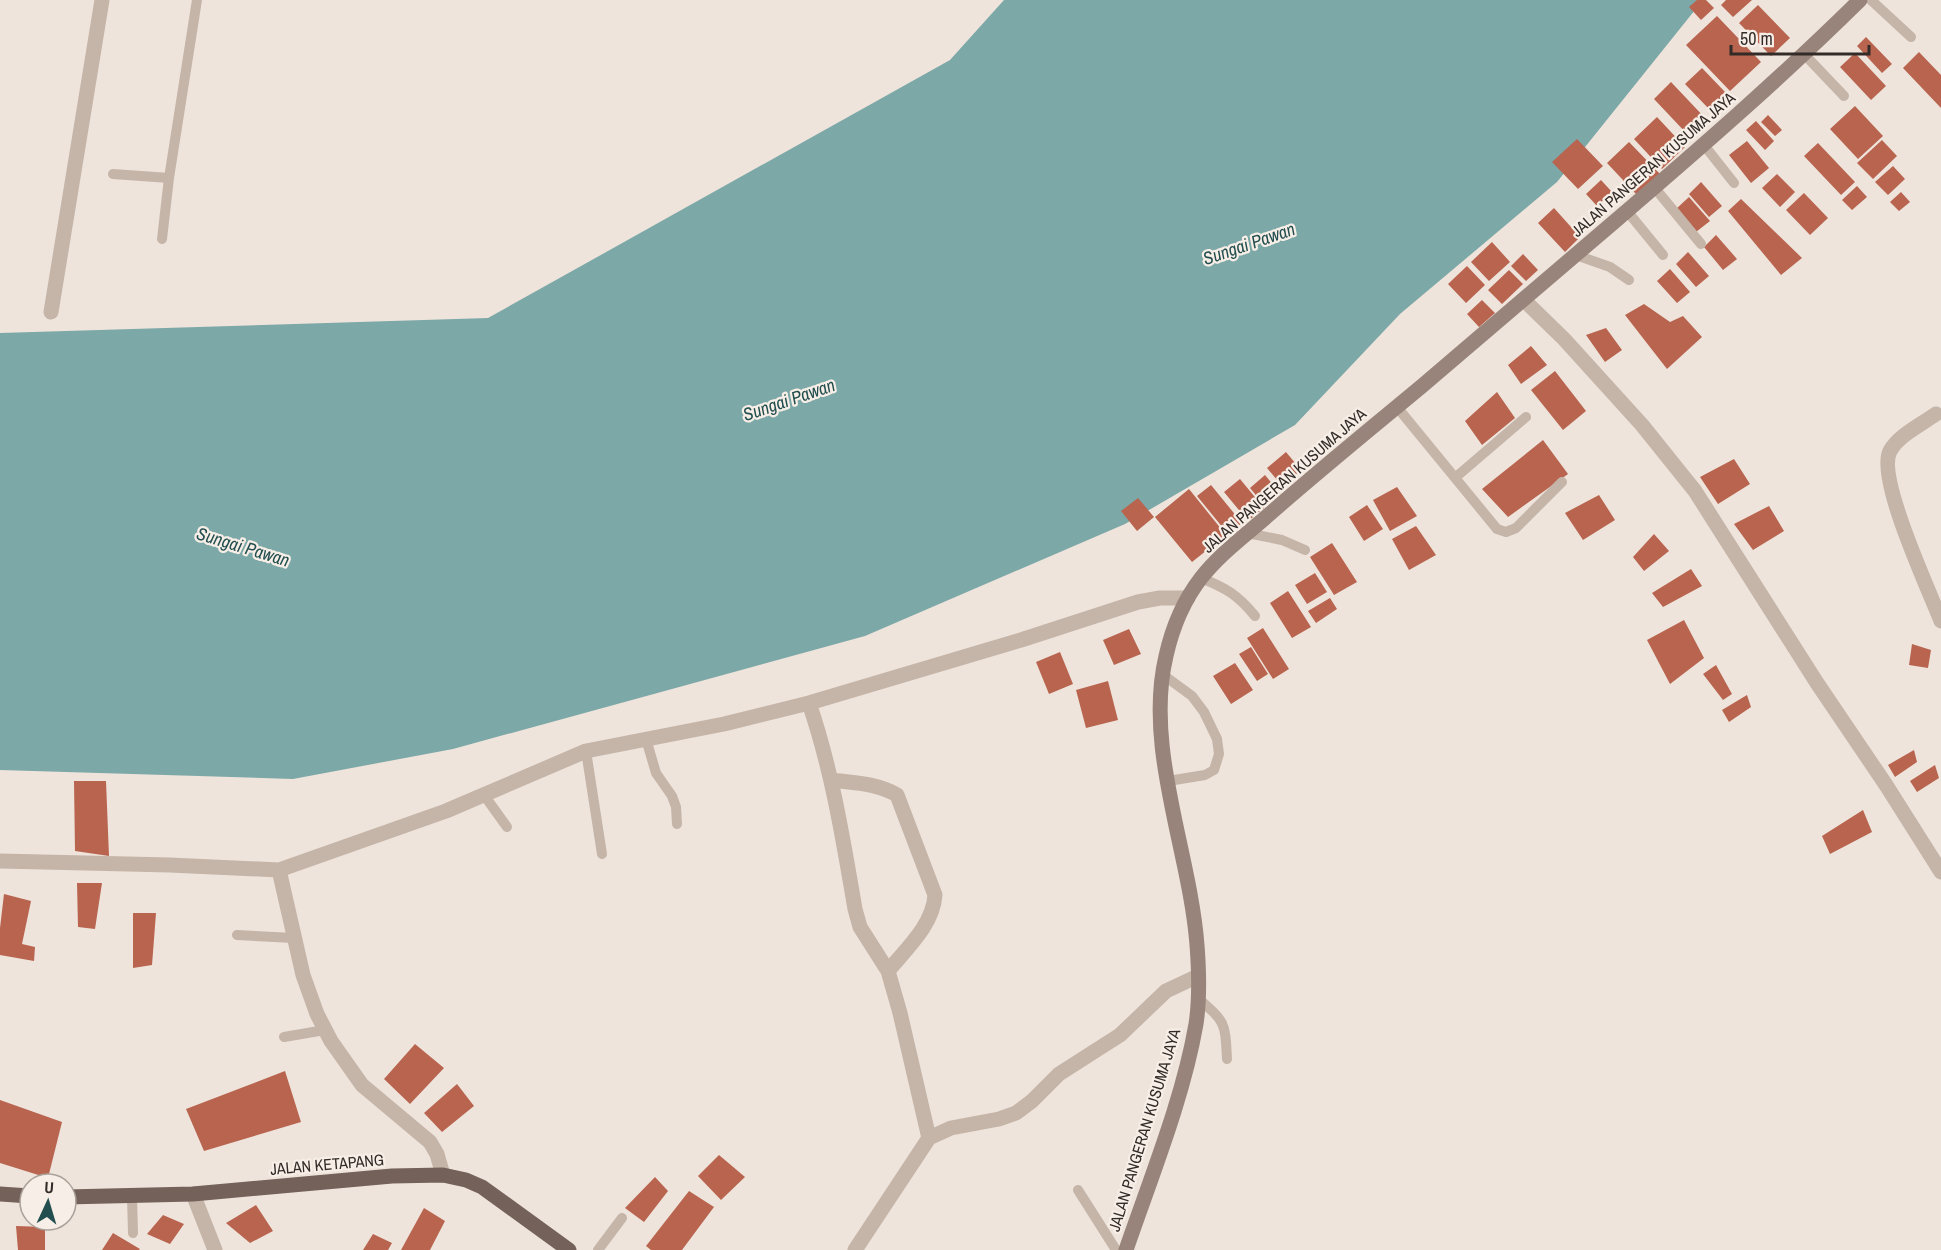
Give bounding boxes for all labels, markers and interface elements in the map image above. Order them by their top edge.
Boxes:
scale bar [1731,18,1869,56]
text: 50 m [1740,26,1773,51]
street label: JALAN PANGERAN KUSUMA JAYA [1566,86,1740,241]
water label: Sungai Pawan [1199,216,1298,271]
water label: Sungai Pawan [739,372,838,427]
street label: JALAN PANGERAN KUSUMA JAYA [1197,402,1371,557]
water label: Sungai Pawan [194,521,293,573]
street label: JALAN PANGERAN KUSUMA JAYA [1103,1026,1185,1234]
street label: JALAN KETAPANG [269,1148,385,1180]
north arrow [18,1172,78,1232]
text: U [44,1176,55,1198]

